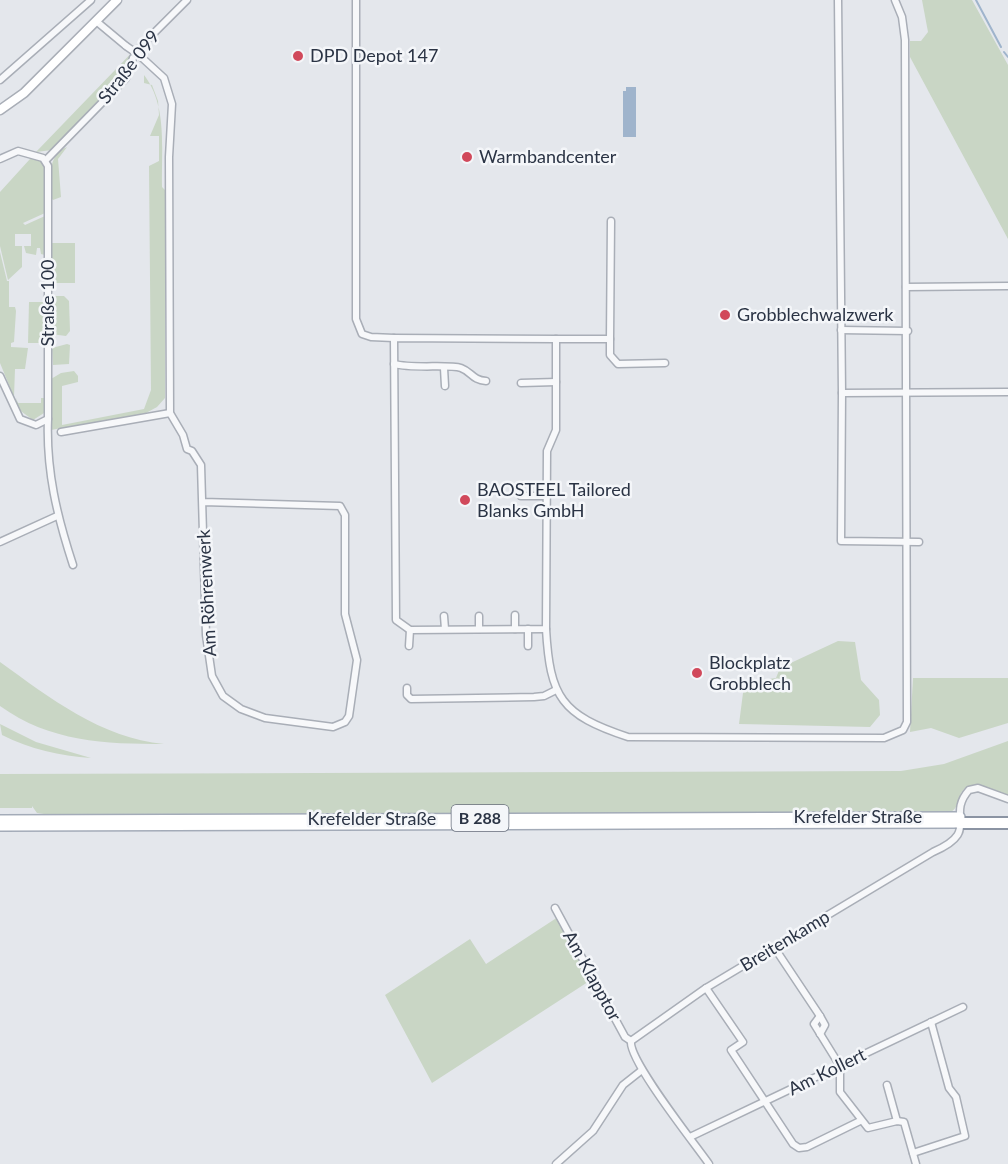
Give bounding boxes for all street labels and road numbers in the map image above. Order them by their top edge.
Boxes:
street label: Straße 099 [93,25,164,107]
street label: Straße 100 [36,259,58,347]
street label: Am Röhrenwerk [192,528,220,657]
road number: B 288 [452,805,508,831]
street label: Krefelder Straße [794,805,922,827]
street label: Krefelder Straße [308,807,436,829]
street label: Breitenkamp [736,905,833,975]
street label: Am Klapptor [559,926,627,1025]
street label: Am Kollert [784,1043,870,1099]

